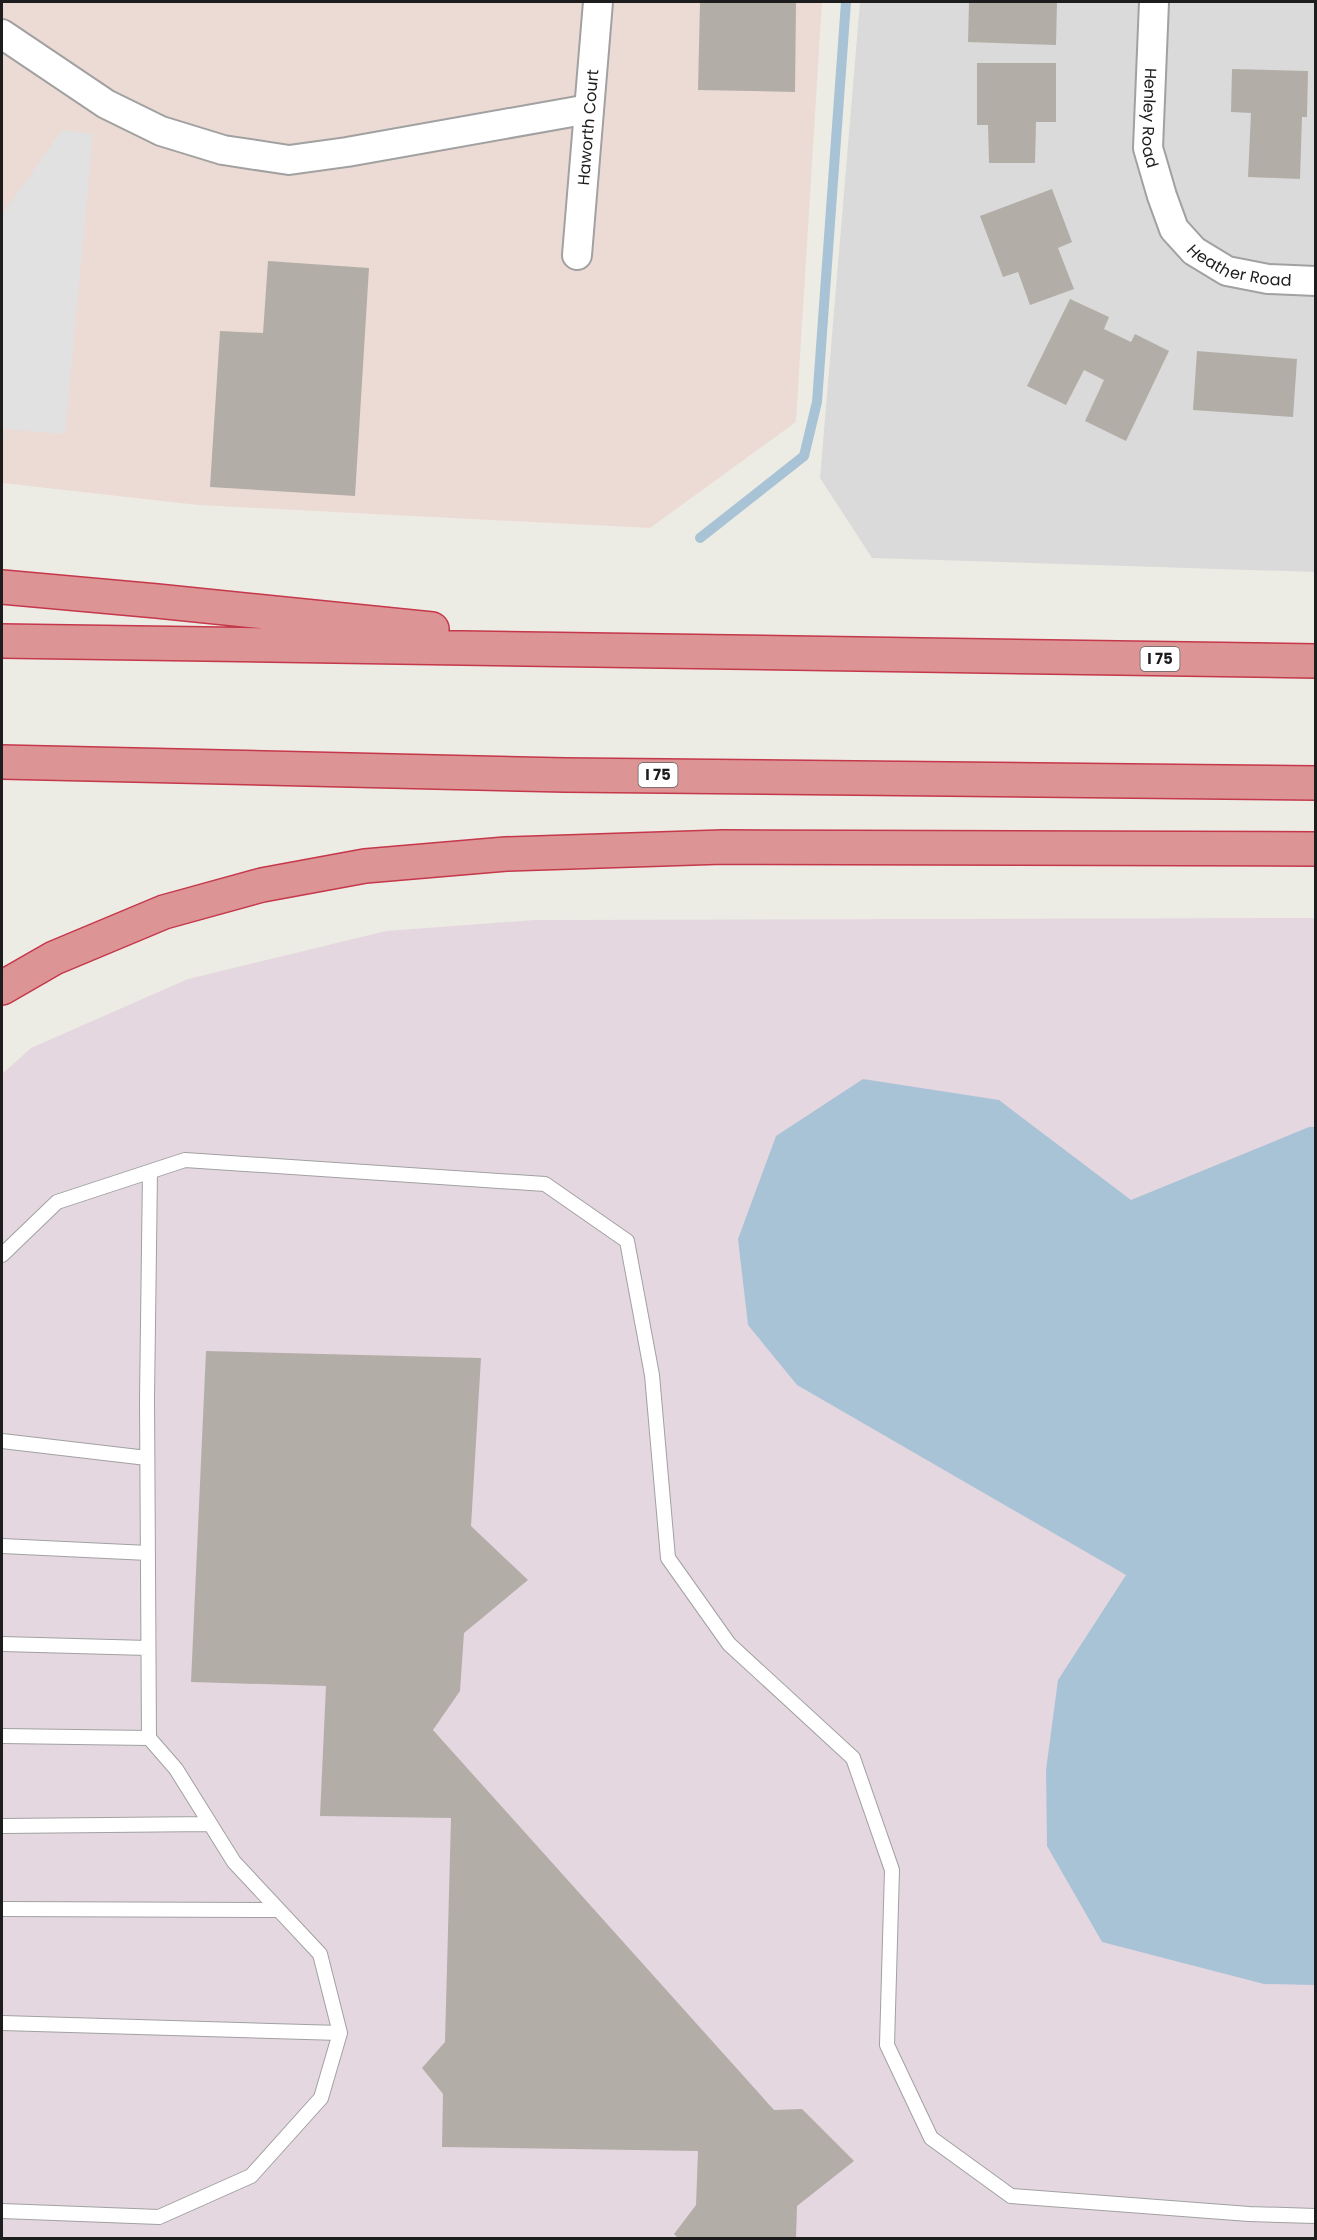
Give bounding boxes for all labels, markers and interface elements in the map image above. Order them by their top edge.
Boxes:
street label: Henley Road [1136,67,1164,170]
street label: Haworth Court [572,68,604,186]
street label: Heather Road [1181,239,1292,292]
road number: I 75 [1140,647,1180,671]
road number: I 75 [638,763,678,787]

